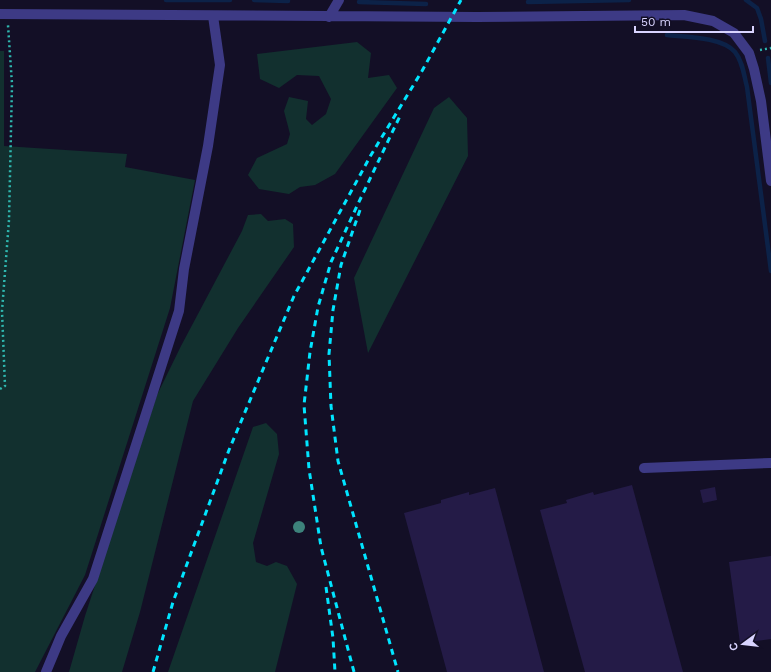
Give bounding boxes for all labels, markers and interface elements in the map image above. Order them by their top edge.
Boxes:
scale bar [635,8,753,34]
text: 50 m [641,15,671,29]
north arrow [723,624,763,664]
text: С [727,641,741,652]

